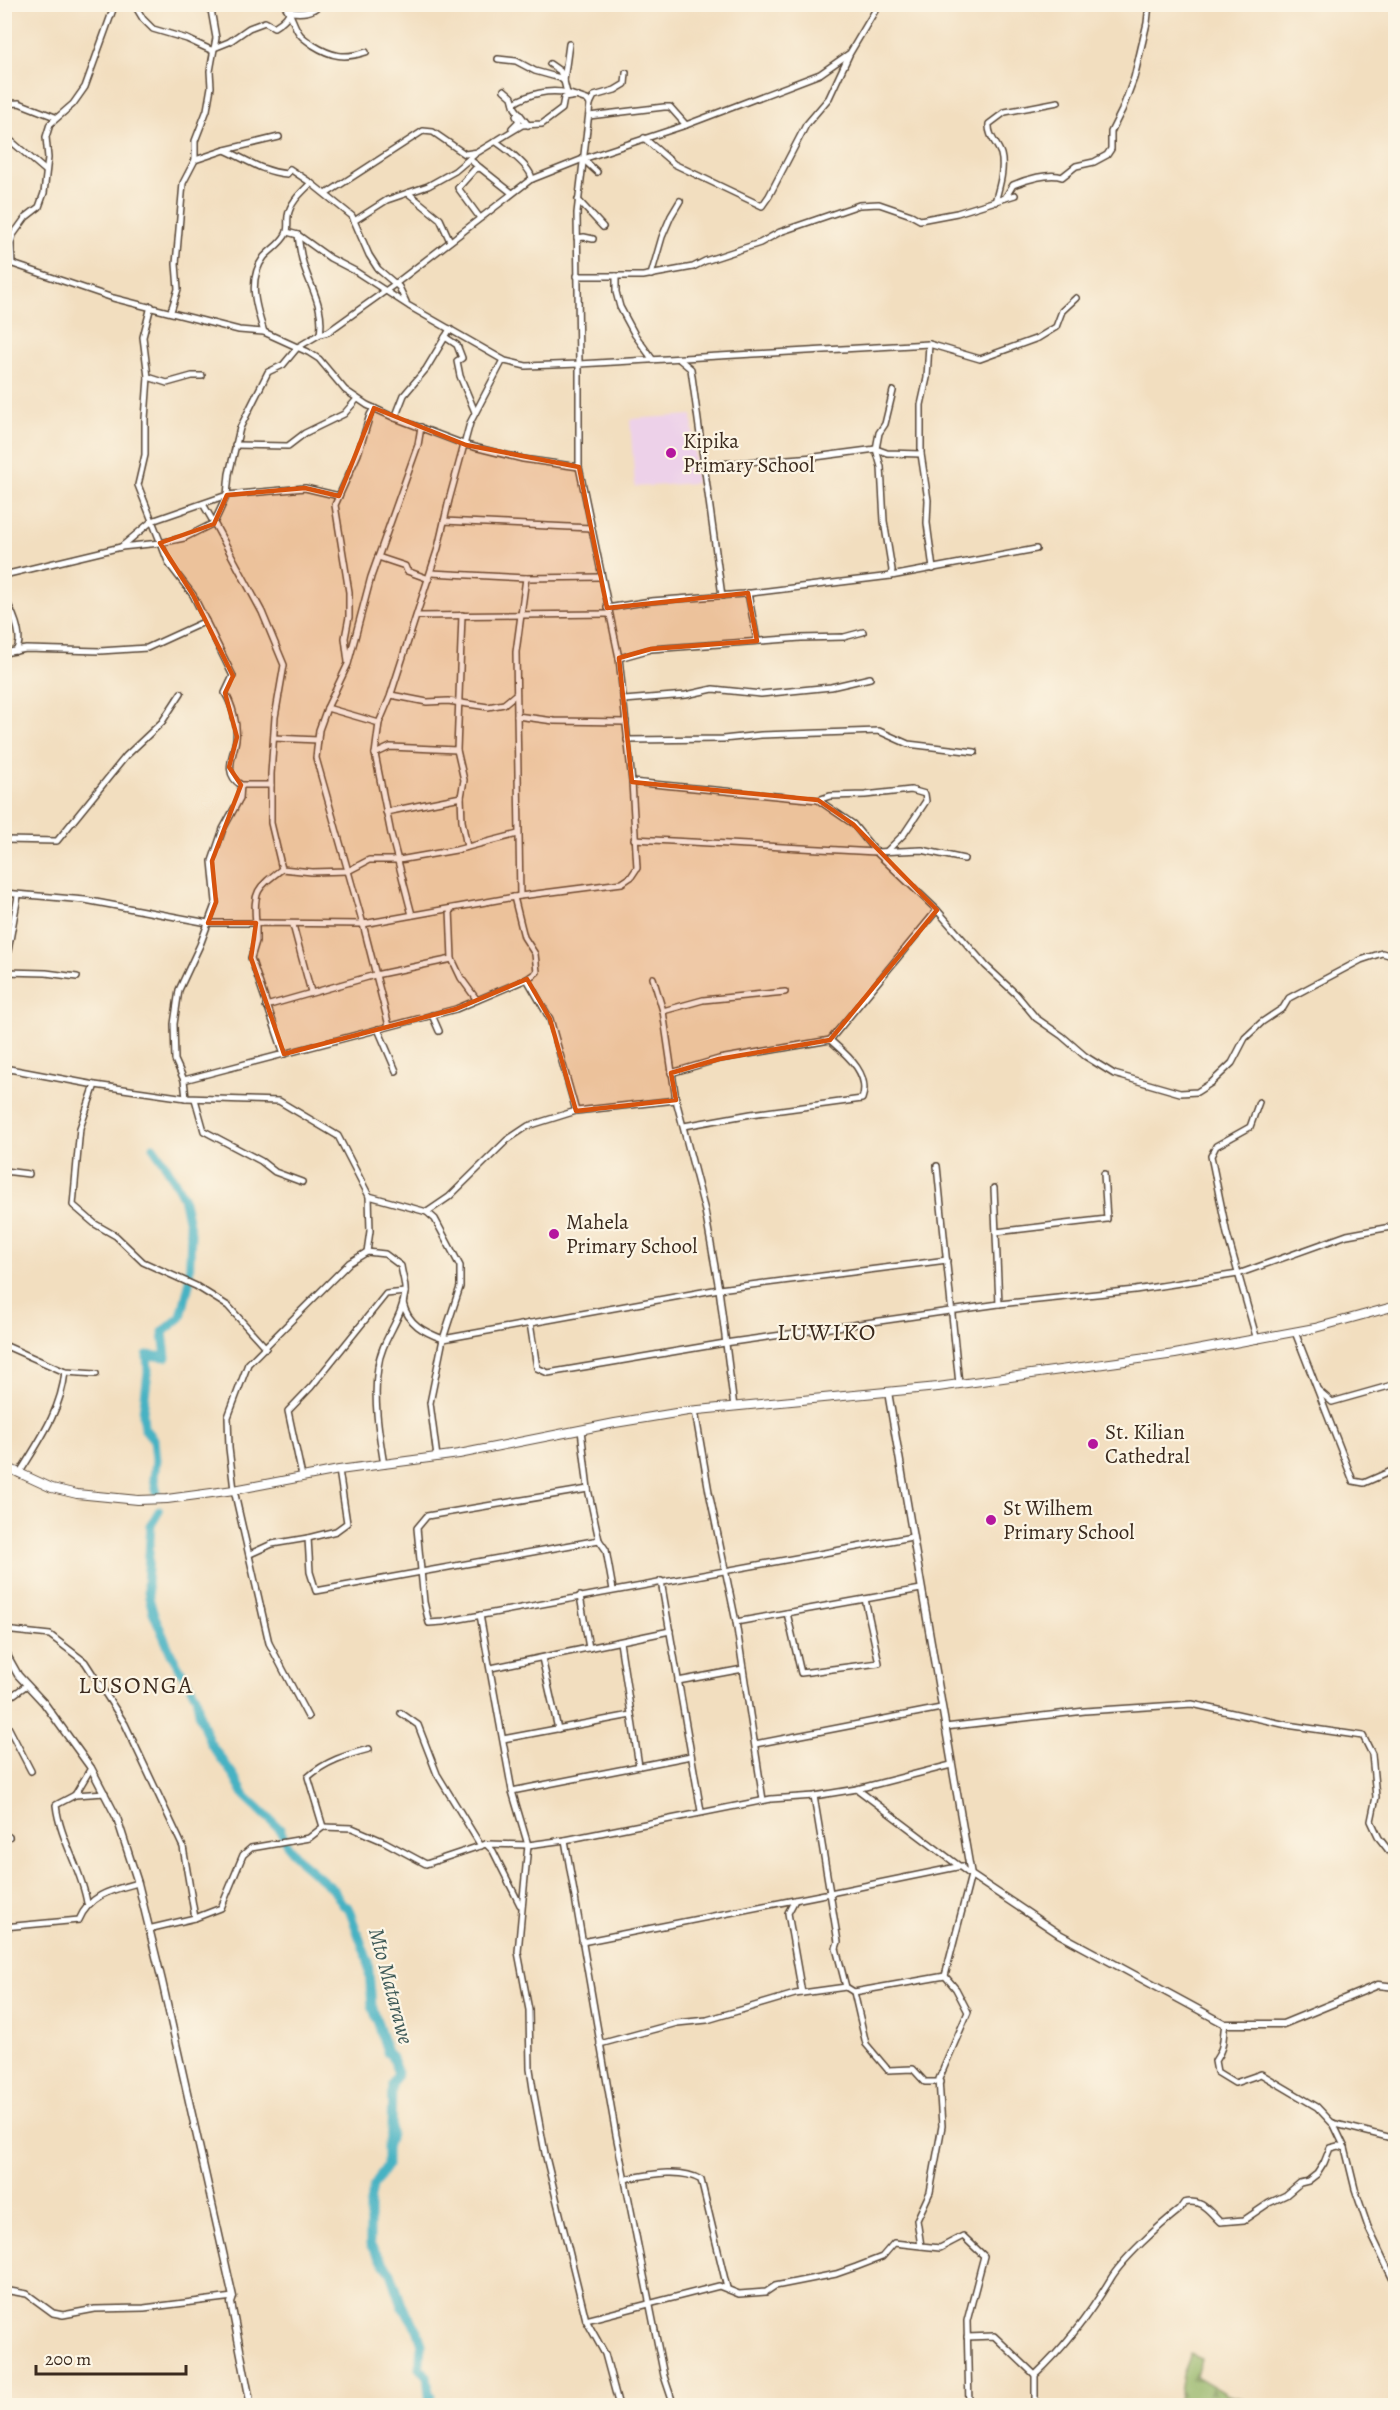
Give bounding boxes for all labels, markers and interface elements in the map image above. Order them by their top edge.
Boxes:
place label: Kipika Primary School [683,427,814,479]
marker: Kipika Primary School [664,446,678,460]
place label: Mahela Primary School [566,1208,697,1260]
marker: Mahela Primary School [547,1227,561,1241]
district label: LUWIKO [777,1316,877,1348]
place label: St. Kilian Cathedral [1105,1418,1190,1470]
marker: St. Kilian Cathedral [1086,1437,1100,1451]
place label: St Wilhem Primary School [1003,1494,1134,1546]
marker: St Wilhem Primary School [984,1513,998,1527]
district label: LUSONGA [78,1669,194,1701]
water label: Mto Matarawe [361,1925,421,2048]
scale bar [36,2338,186,2376]
text: 200 m [45,2347,91,2371]

